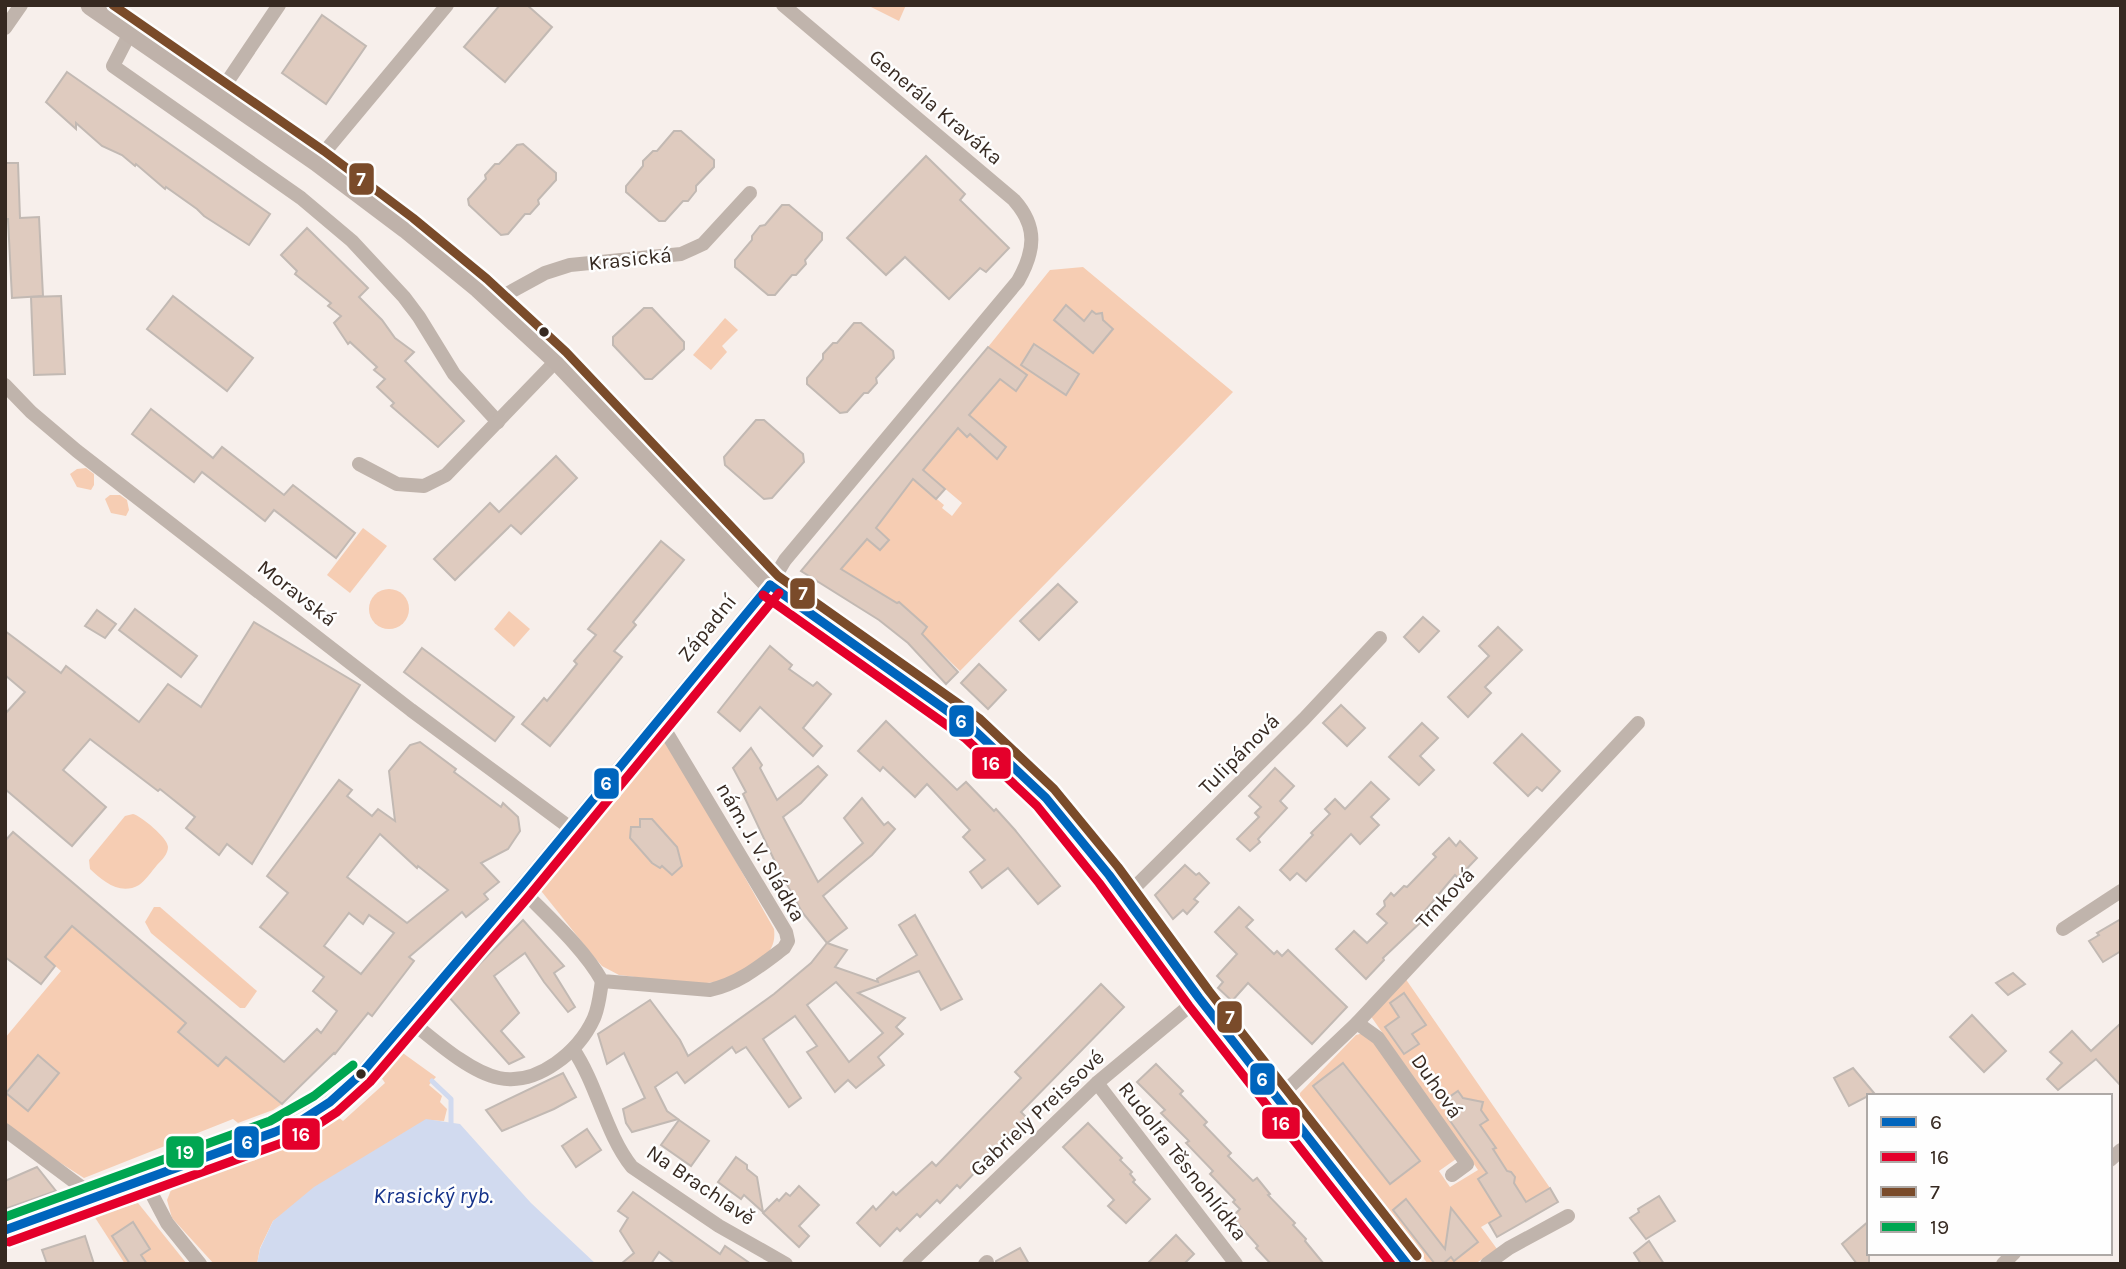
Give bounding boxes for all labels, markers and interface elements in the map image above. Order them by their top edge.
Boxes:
street label: Generála Kraváka [864,44,1008,170]
line badge: 7 [348,162,375,196]
text: 7 [356,169,366,191]
street label: Krasická [587,243,673,275]
unlabelled marker [537,325,551,339]
street label: Moravská [253,555,341,631]
line badge: 7 [789,577,816,610]
text: 7 [798,583,808,605]
street label: Západní [673,589,742,666]
line badge: 6 [948,704,975,738]
street label: Tulipánová [1194,709,1284,799]
text: 6 [955,711,967,733]
line badge: 16 [971,746,1012,780]
text: 16 [982,753,1000,775]
line badge: 6 [593,767,620,800]
text: 6 [600,773,612,795]
street label: nám. J. V. Sládka [712,778,810,926]
street label: Trnková [1411,863,1479,933]
line badge: 7 [1216,1000,1243,1034]
text: 7 [1225,1007,1235,1029]
street label: Gabriely Preissové [965,1045,1109,1181]
street label: Duhová [1406,1049,1468,1123]
line badge: 6 [1249,1062,1276,1096]
unlabelled marker [354,1067,368,1081]
text: 6 [1256,1069,1268,1091]
street label: Rudolfa Těsnohlídka [1114,1077,1252,1245]
legend [1867,1094,2112,1255]
line badge: 16 [1261,1106,1301,1140]
text: 6 [1930,1110,1942,1134]
text: 16 [1272,1113,1290,1135]
line badge: 16 [281,1117,321,1151]
text: 16 [292,1124,310,1146]
line badge: 6 [233,1125,260,1159]
text: 6 [241,1132,253,1154]
line badge: 19 [165,1135,205,1169]
street label: Na Brachlavě [642,1140,760,1230]
text: 19 [176,1142,194,1164]
text: 16 [1930,1145,1949,1169]
text: 7 [1930,1180,1940,1204]
water label: Krasický ryb. [373,1182,493,1209]
text: 19 [1930,1215,1949,1239]

